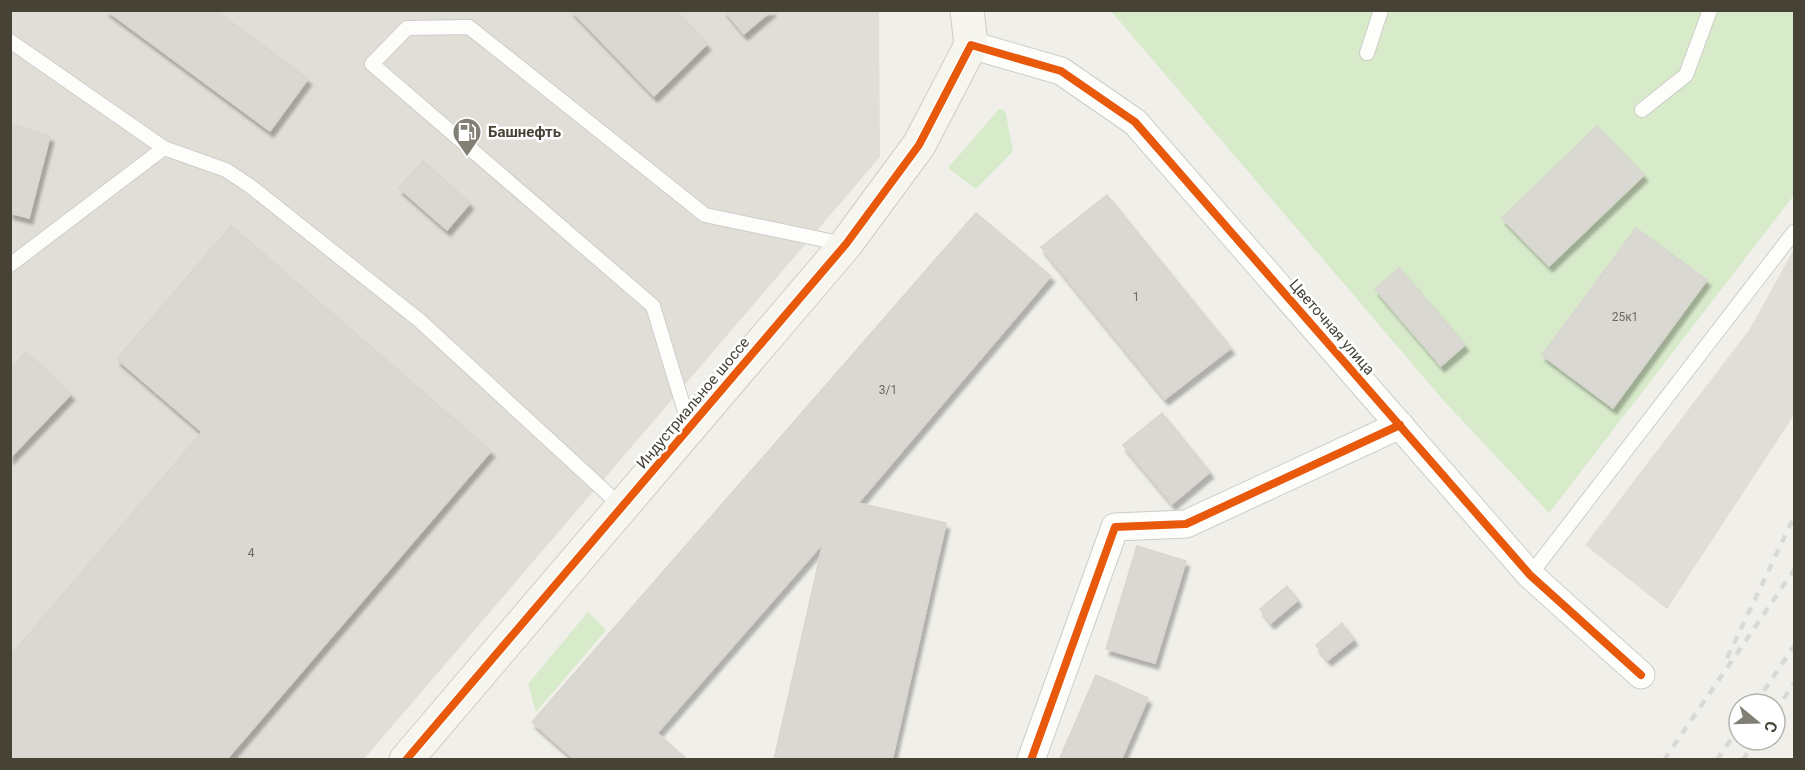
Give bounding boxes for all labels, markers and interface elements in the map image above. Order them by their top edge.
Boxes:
fuel station icon: Башнефть [451,116,483,158]
place label: Башнефть [488,123,561,141]
street label: Цветочная улица [1286,275,1378,379]
house number: 1 [1133,290,1139,304]
house number: 25к1 [1612,310,1638,324]
street label: Индустриальное шоссе [633,334,753,472]
house number: 3/1 [879,383,897,397]
house number: 4 [248,546,255,560]
north arrow [1727,692,1787,752]
text: С [1760,719,1781,735]

